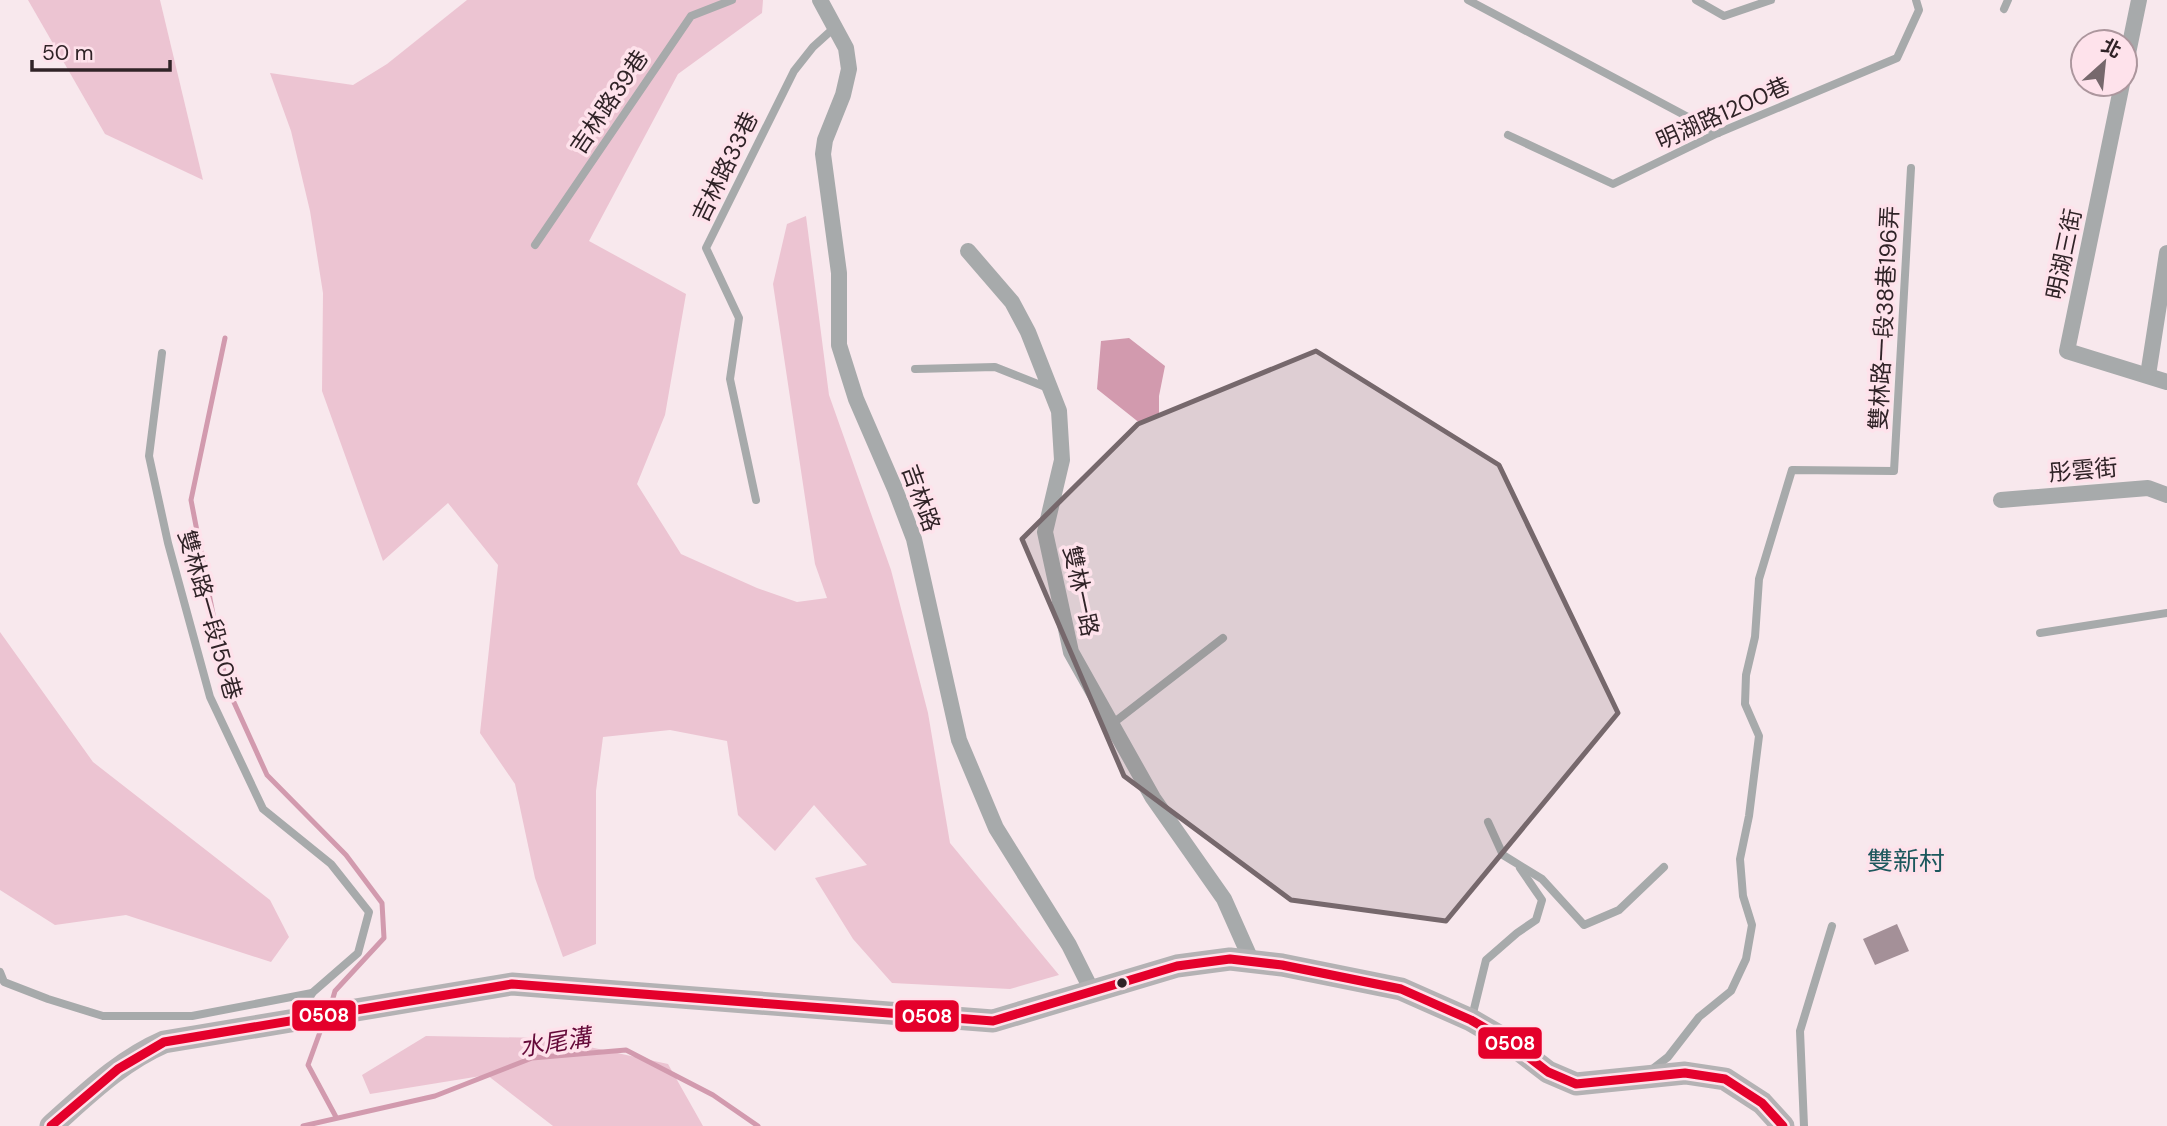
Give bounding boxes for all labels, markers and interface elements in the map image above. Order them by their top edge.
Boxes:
scale bar [32,28,170,72]
north arrow [2069,28,2139,98]
text: 北 [2097,33,2126,64]
text: 50 m [42,39,93,67]
street label: 吉林路39巷 [563,44,655,160]
street label: 明湖路1200巷 [1651,70,1795,156]
street label: 吉林路33巷 [685,107,765,227]
street label: 雙林路一段38巷196弄 [1863,205,1905,431]
street label: 明湖三街 [2040,206,2088,302]
street label: 彤雲街 [2047,452,2119,488]
street label: 吉林路 [895,460,947,536]
street label: 雙林路一段150巷 [171,527,249,703]
street label: 雙林一路 [1057,543,1105,639]
district label: 雙新村 [1867,844,1945,878]
unlabelled marker [1115,976,1129,990]
line badge: 0508 [291,999,357,1032]
line badge: 0508 [894,999,960,1033]
text: 0508 [299,1003,349,1028]
text: 0508 [902,1004,952,1029]
water label: 水尾溝 [517,1021,596,1063]
line badge: 0508 [1477,1026,1543,1060]
text: 0508 [1485,1031,1535,1056]

